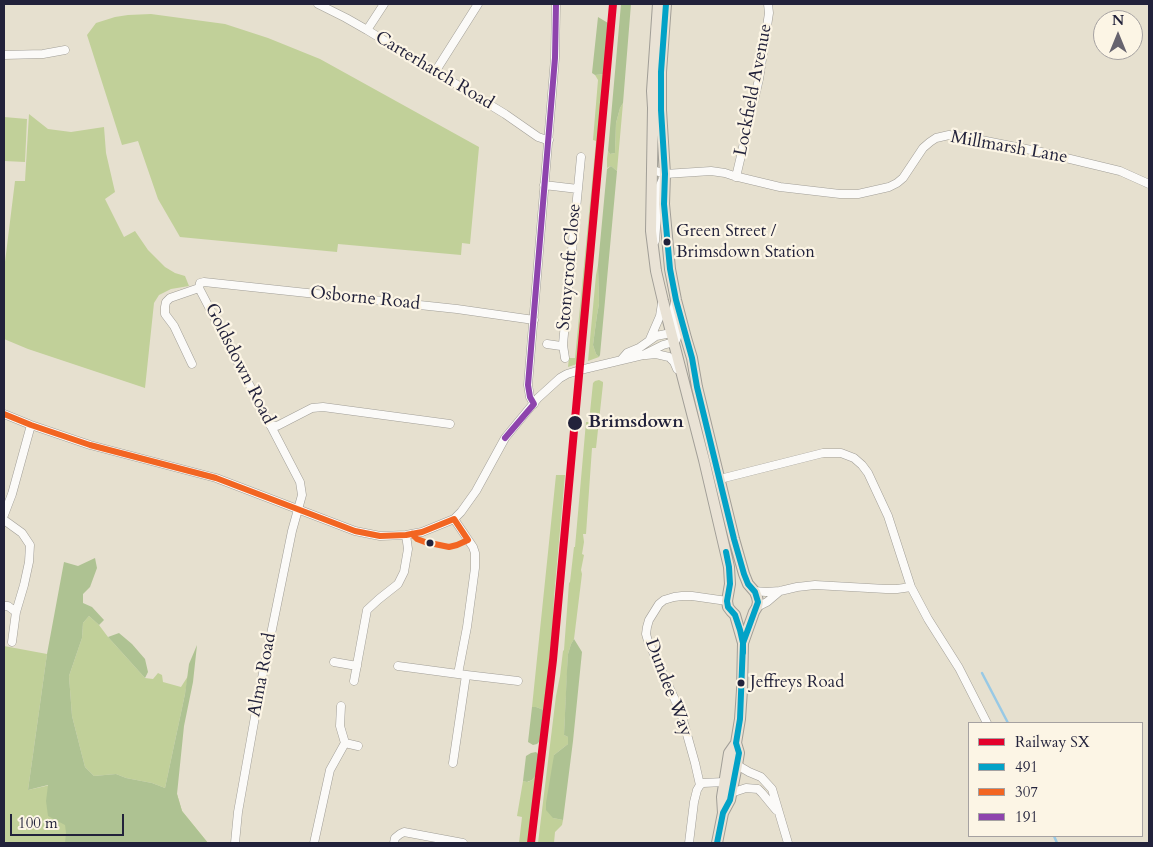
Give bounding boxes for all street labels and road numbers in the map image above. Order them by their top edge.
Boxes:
street label: Lockfield Avenue [731,22,777,158]
street label: Carterhatch Road [371,27,497,115]
street label: Millmarsh Lane [949,127,1069,169]
street label: Stonycroft Close [554,203,586,331]
street label: Osborne Road [309,282,421,316]
street label: Goldsdown Road [199,300,279,428]
street label: Alma Road [244,631,282,719]
street label: Dundee Way [640,636,696,740]

